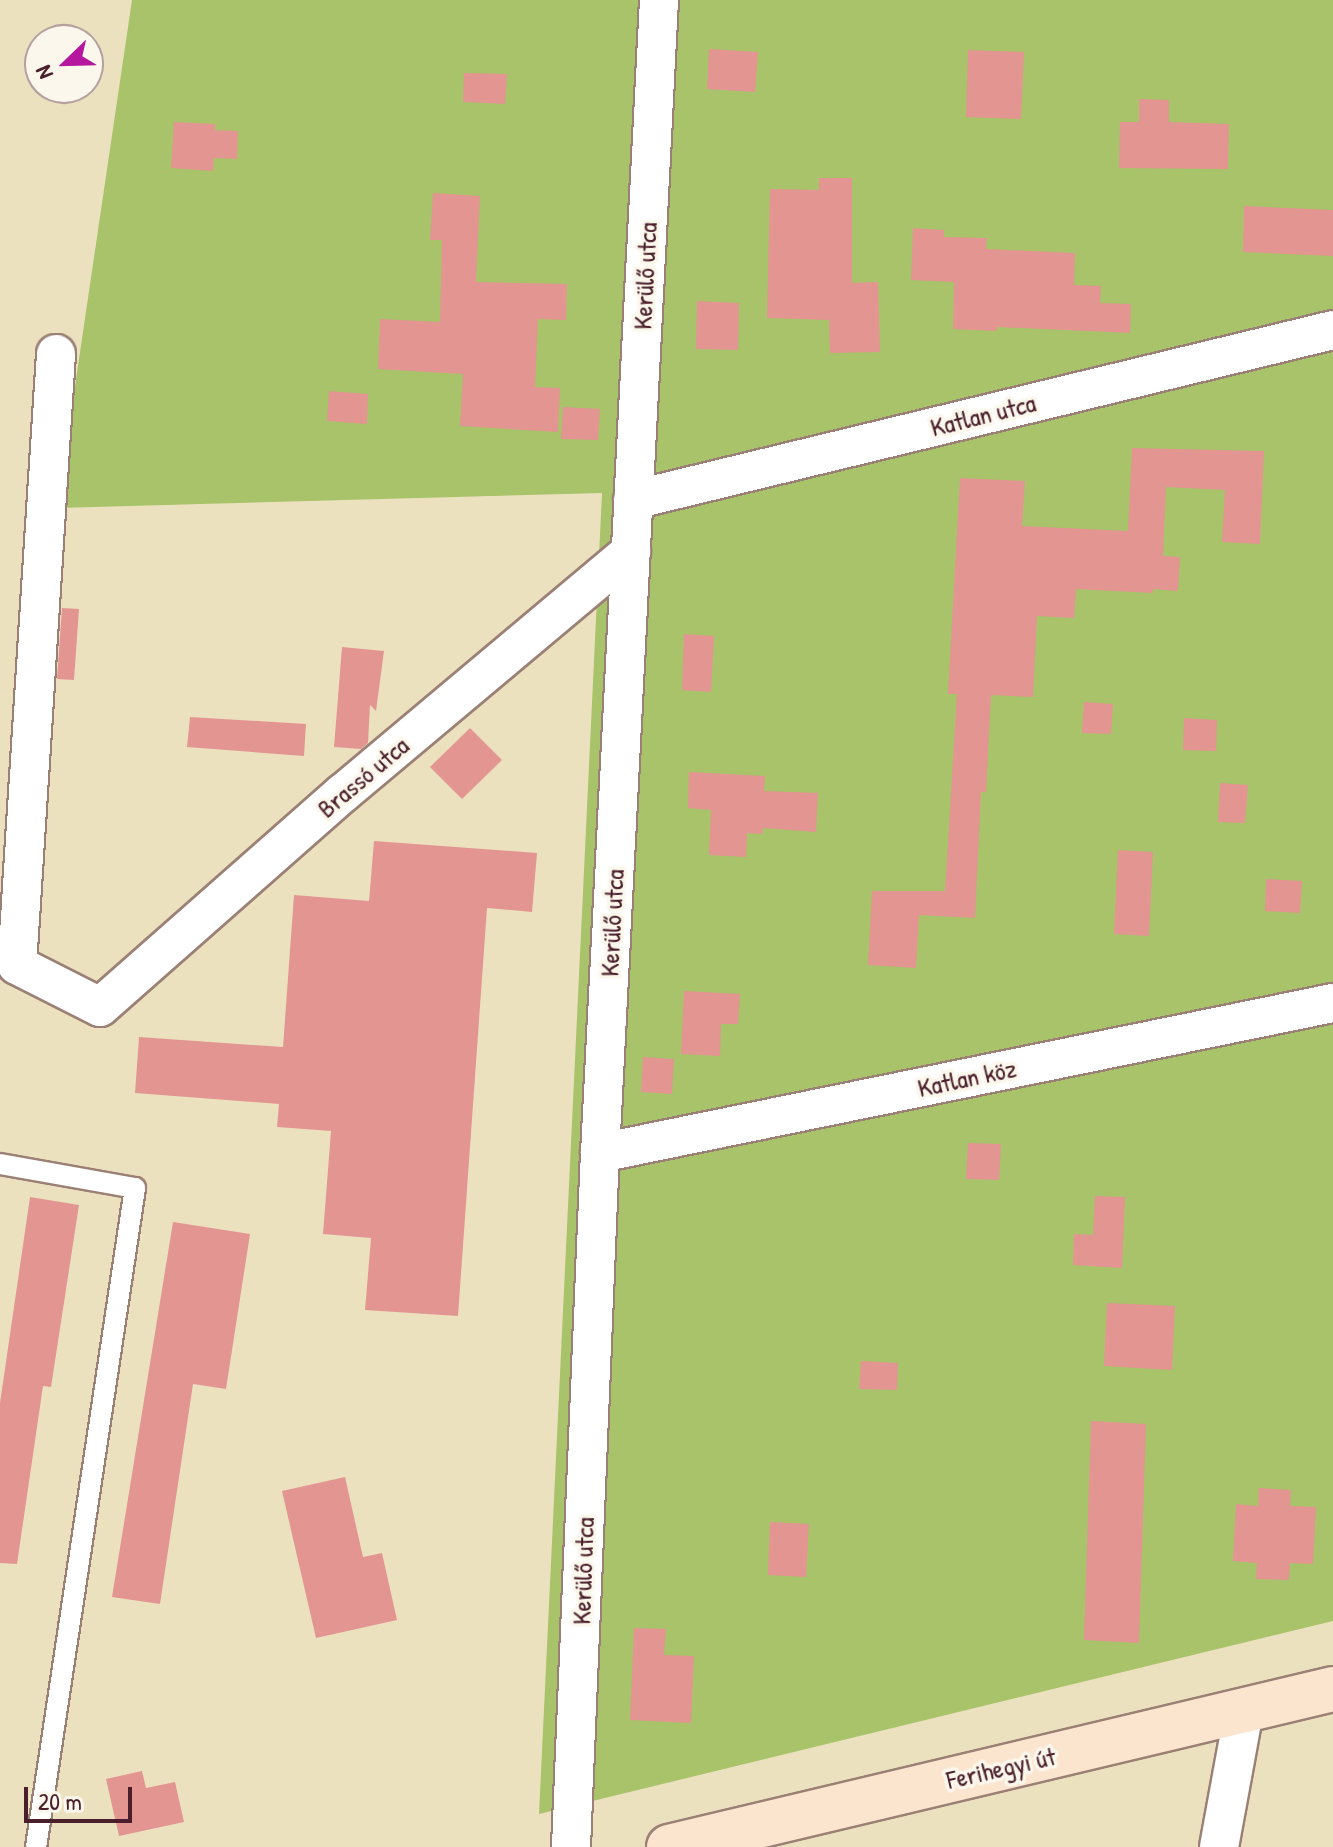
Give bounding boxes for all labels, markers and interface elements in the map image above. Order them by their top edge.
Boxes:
north arrow [24,24,104,104]
text: N [28,61,60,84]
street label: Kerülő utca [627,222,663,330]
street label: Katlan utca [927,387,1039,443]
street label: Brassó utca [311,730,415,824]
street label: Kerülő utca [594,869,630,977]
street label: Katlan köz [915,1052,1019,1104]
street label: Kerülő utca [566,1517,600,1625]
street label: Ferihegyi út [943,1740,1059,1796]
scale bar [28,1771,136,1821]
text: 20 m [38,1785,82,1817]

